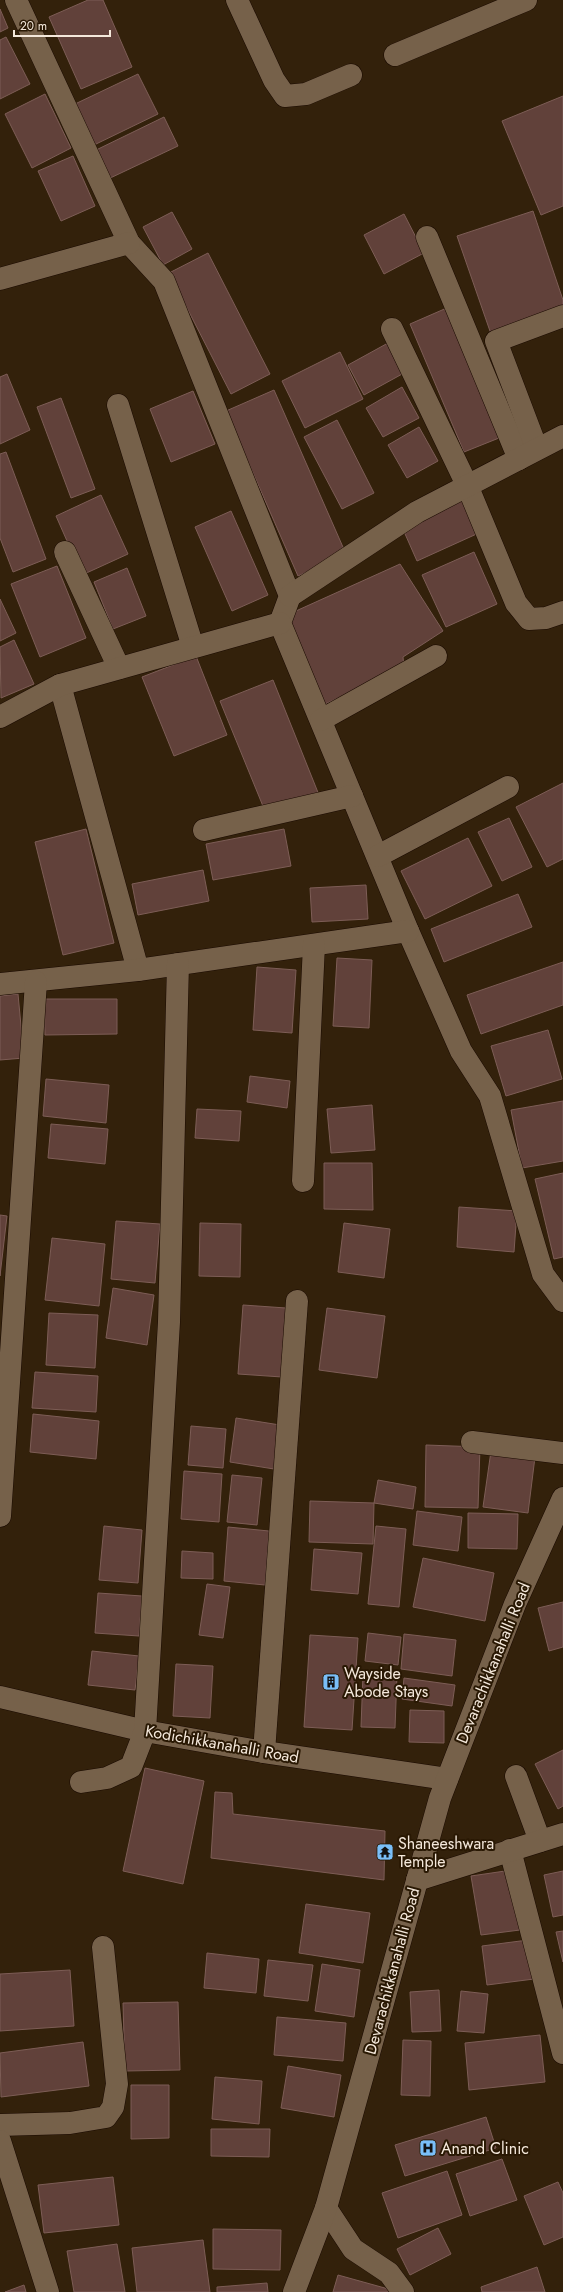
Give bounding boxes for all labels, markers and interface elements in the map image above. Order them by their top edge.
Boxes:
scale bar [14,12,110,38]
text: 20 m [20,17,47,35]
street label: Devarachikkanahalli Road [450,1579,536,1747]
place label: Wayside Abode Stays [344,1662,428,1703]
building icon: Wayside Abode Stays [321,1672,341,1692]
street label: Kodichikkanahalli Road [143,1719,301,1769]
place label: Shaneeshwara Temple [398,1832,494,1873]
temple icon: Shaneeshwara Temple [375,1842,395,1862]
street label: Devarachikkanahalli Road [359,1885,425,2057]
place label: Anand Clinic [441,2137,529,2160]
hospital icon: Anand Clinic [418,2138,438,2158]

